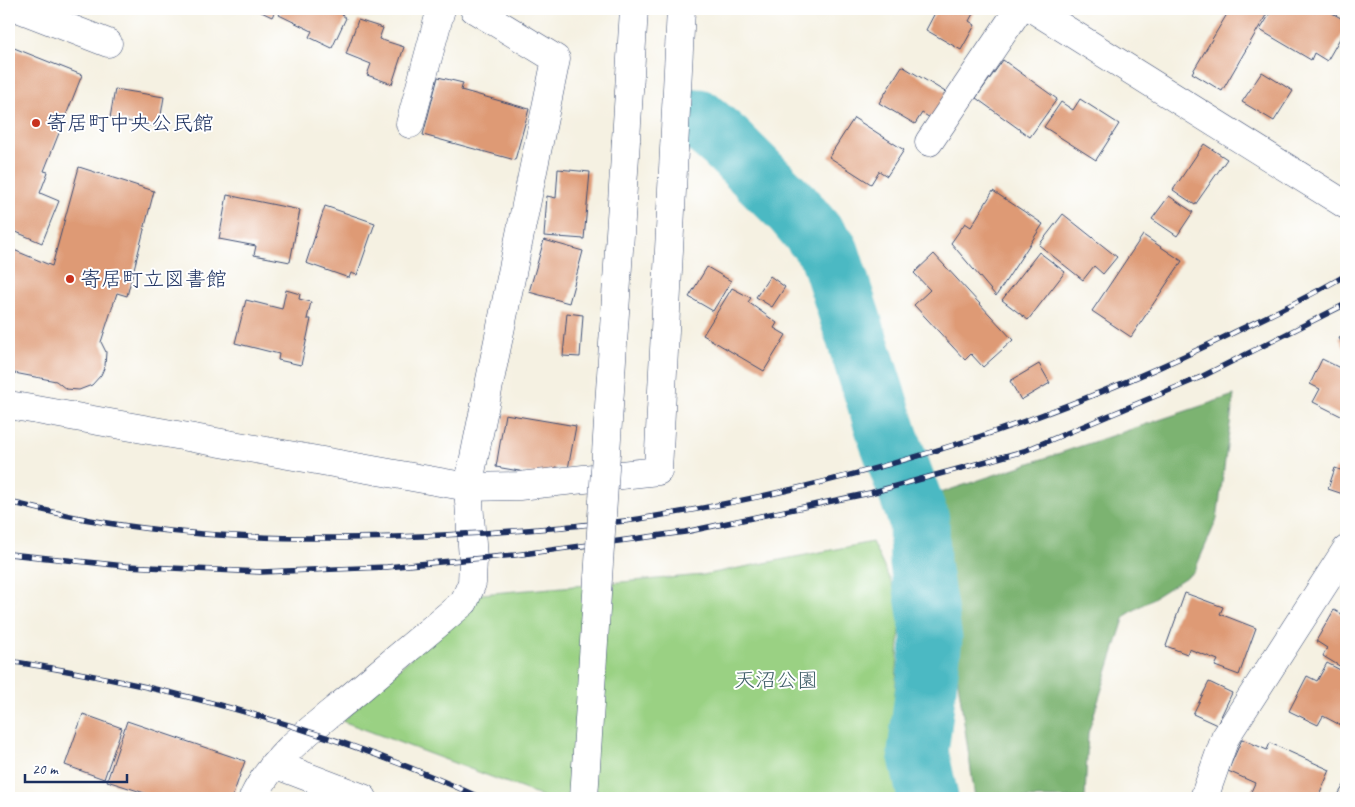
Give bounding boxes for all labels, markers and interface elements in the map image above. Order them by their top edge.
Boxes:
place label: 寄居町中央公民館 [46,110,214,136]
marker: 寄居町中央公民館 [30,117,42,129]
place label: 寄居町立図書館 [80,266,227,292]
marker: 寄居町立図書館 [64,273,76,285]
park label: 天沼公園 [734,667,818,693]
scale bar [25,752,128,784]
text: 20 m [32,760,59,779]

